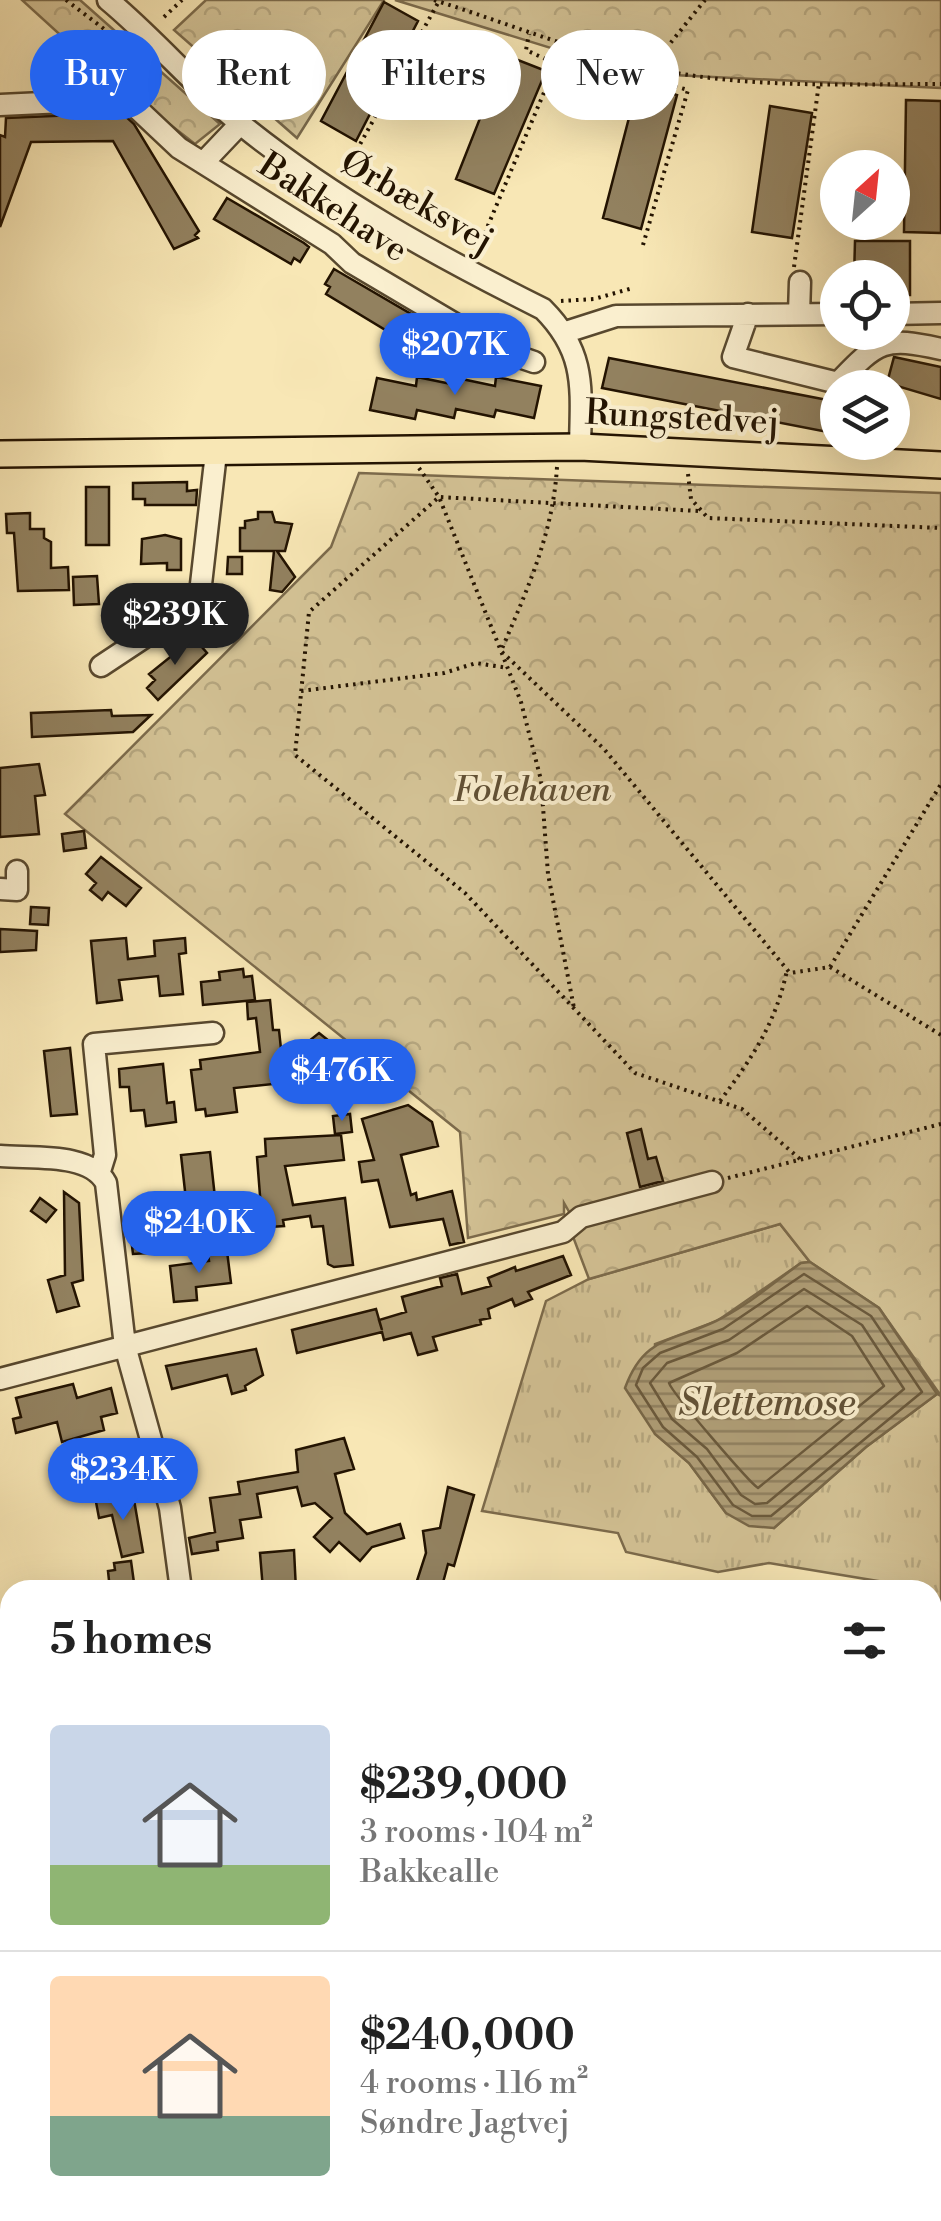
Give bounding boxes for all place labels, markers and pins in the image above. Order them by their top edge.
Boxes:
pin: $207K [385,313,525,398]
pin: $239K [105,583,245,668]
pin: $476K [272,1039,412,1124]
pin: $240K [129,1191,269,1276]
pin: $234K [53,1438,193,1523]

